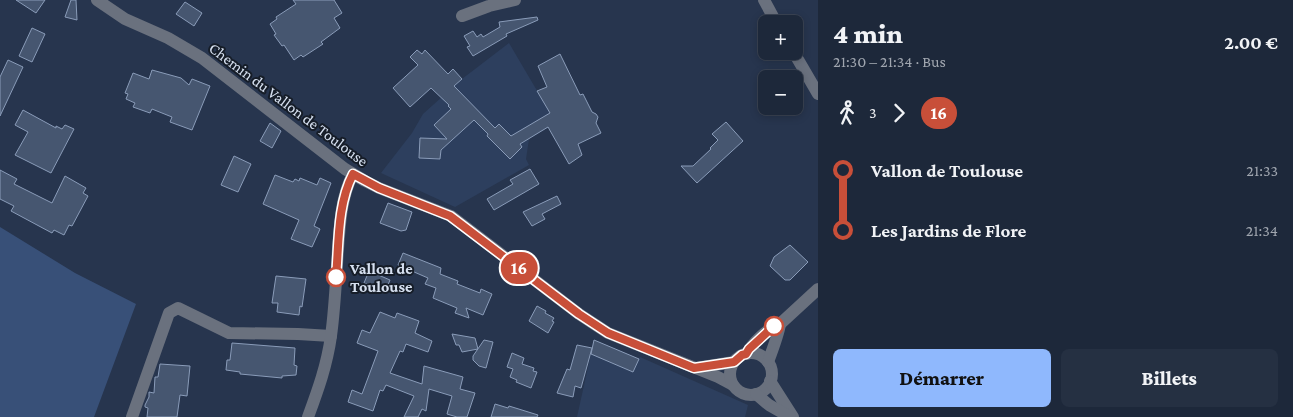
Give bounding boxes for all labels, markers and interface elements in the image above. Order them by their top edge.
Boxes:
map controls [758,15,803,115]
button: + [758,15,803,60]
text: 4 min [833,18,903,49]
text: 2.00 € [1224,32,1278,53]
street label: Chemin du Vallon de Toulouse [206,39,371,170]
text: 21:30 – 21:34 · Bus [833,53,946,70]
button: − [758,70,803,115]
icon: walk [833,99,861,127]
icon: forward [885,99,913,127]
text: 16 [931,103,947,123]
text: 3 [869,104,877,121]
text: Vallon de Toulouse [871,160,1023,181]
text: 21:33 [1246,162,1278,179]
text: Les Jardins de Flore [871,220,1026,241]
text: 21:34 [1246,222,1278,239]
line badge: 16 [496,252,542,284]
text: 16 [511,258,527,278]
place label: Vallon de Toulouse [349,260,413,295]
marker: Vallon de Toulouse [326,267,346,287]
unlabelled marker [764,316,784,336]
button: Démarrer [833,349,1051,407]
button: Billets [1061,349,1278,407]

